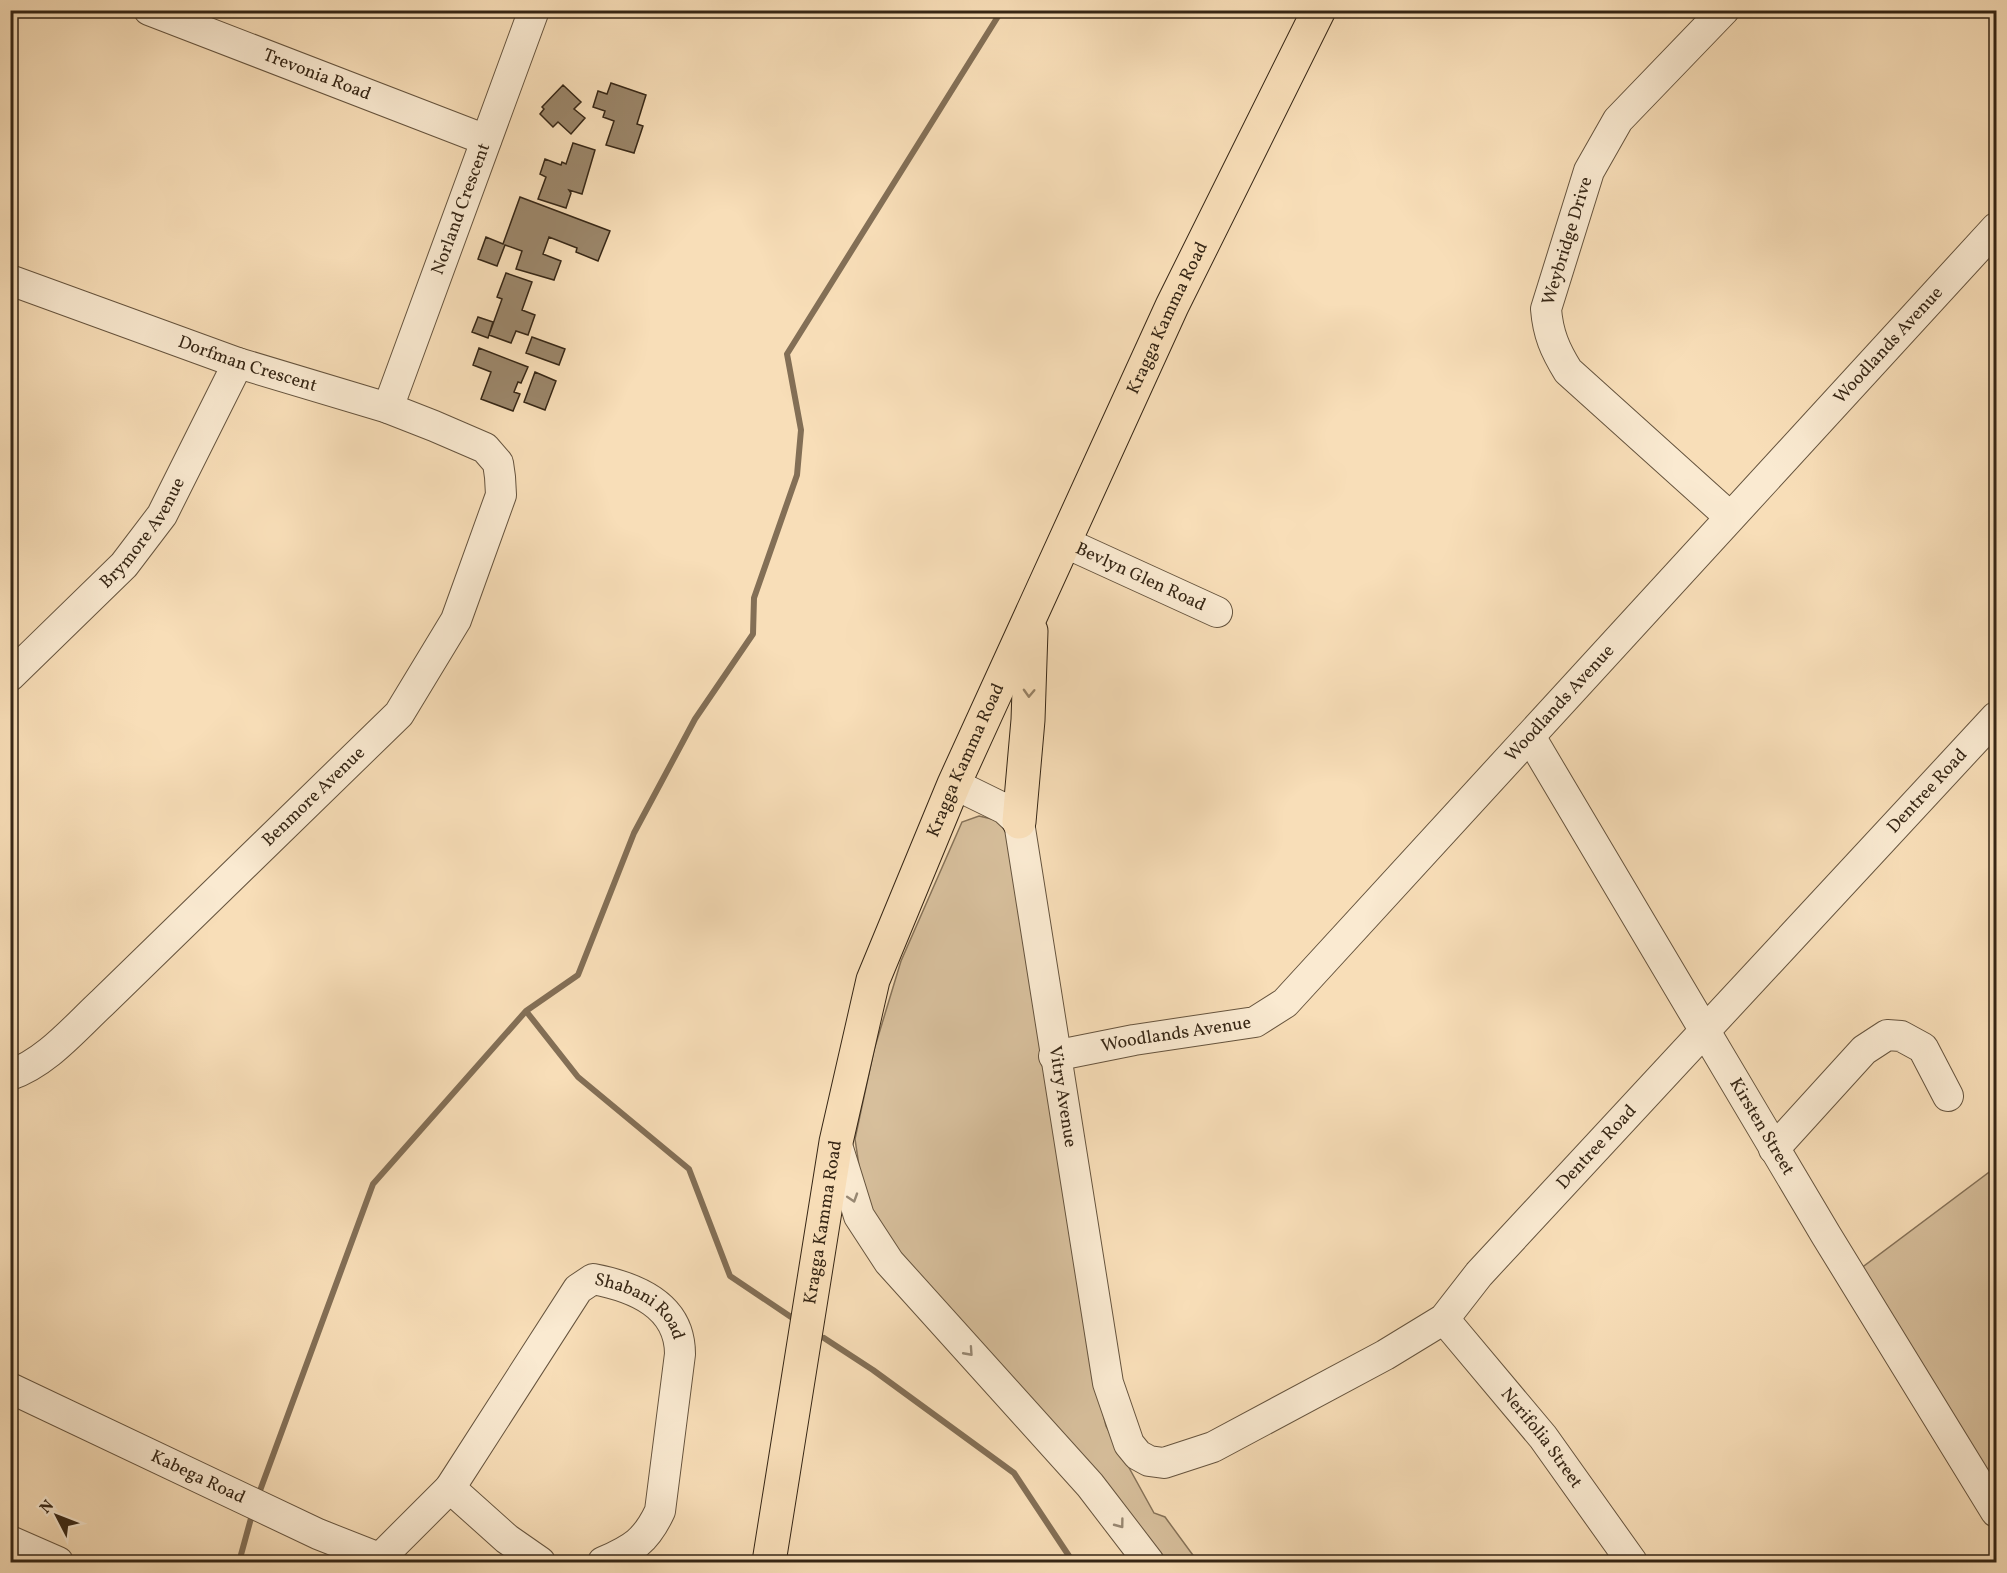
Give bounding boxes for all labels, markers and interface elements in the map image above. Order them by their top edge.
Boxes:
street label: Trevonia Road [259,43,375,107]
street label: Norland Crescent [425,140,497,278]
street label: Weybridge Drive [1537,174,1599,308]
street label: Kragga Kamma Road [1121,238,1214,398]
street label: Woodlands Avenue [1828,281,1949,410]
street label: Dorfman Crescent [174,330,320,398]
street label: Brymore Avenue [94,473,191,594]
street label: Bevlyn Glen Road [1071,536,1210,618]
street label: Woodlands Avenue [1499,639,1620,768]
street label: Kragga Kamma Road [921,679,1011,841]
one-way arrow [1022,689,1035,698]
street label: Benmore Avenue [257,741,371,853]
street label: Dentree Road [1882,743,1973,839]
street label: Woodlands Avenue [1099,1010,1253,1059]
street label: Vitry Avenue [1042,1044,1083,1149]
street label: Kirsten Street [1723,1073,1800,1180]
street label: Dentree Road [1551,1099,1642,1195]
street label: Kragga Kamma Road [798,1138,849,1306]
one-way arrow [846,1192,858,1203]
street label: Shabani Road [592,1267,691,1343]
one-way arrow [962,1345,973,1356]
street label: Nerifolia Street [1494,1383,1588,1494]
street label: Kabega Road [146,1444,249,1510]
north arrow [27,1486,87,1546]
text: N [35,1495,60,1519]
one-way arrow [1113,1517,1124,1528]

